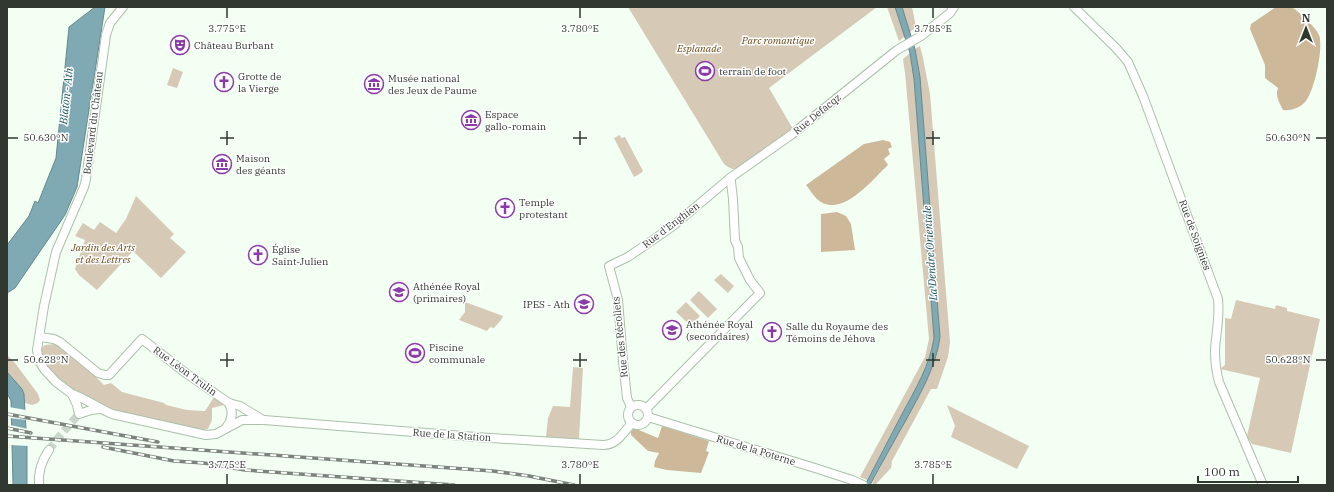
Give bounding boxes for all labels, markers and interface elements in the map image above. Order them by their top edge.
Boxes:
north arrow [1286,8,1326,48]
text: N [1302,11,1311,25]
text: 3.775°E [208,22,246,35]
text: 3.780°E [561,22,599,35]
text: 3.785°E [914,22,952,35]
theatre icon: Château Burbant [169,34,191,56]
park label: Parc romantique [741,34,815,47]
place label: Château Burbant [194,39,274,52]
park label: Esplanade [676,42,722,55]
sports icon: terrain de foot [694,60,716,82]
place label: terrain de foot [719,65,787,78]
water label: Blaton - Ath [56,67,76,126]
place label: Grotte de la Vierge [238,70,281,95]
street label: Boulevard du Château [80,71,106,175]
church icon: Grotte de la Vierge [213,71,235,93]
place label: Musée national des Jeux de Paume [388,72,477,97]
museum icon: Musée national des Jeux de Paume [363,73,385,95]
street label: Rue Defacqz [790,91,844,137]
place label: Espace gallo-romain [485,108,547,133]
museum icon: Espace gallo-romain [460,109,482,131]
text: 50.630°N [23,131,69,144]
text: 50.630°N [1265,131,1311,144]
place label: Maison des géants [236,152,286,177]
museum icon: Maison des géants [211,153,233,175]
place label: Temple protestant [519,196,568,221]
church icon: Temple protestant [494,197,516,219]
street label: Rue de Soignies [1176,198,1214,272]
street label: Rue d'Enghien [640,199,703,251]
water label: La Dendre Orientale [920,205,940,302]
park label: Jardin des Arts et des Lettres [70,241,135,266]
place label: Église Saint-Julien [272,243,329,268]
church icon: Église Saint-Julien [247,244,269,266]
place label: Athénée Royal (primaires) [413,280,480,305]
school or university icon: Athénée Royal (primaires) [388,281,410,303]
school or university icon: IPES - Ath [573,293,595,315]
street label: Rue des Récollets [609,296,631,378]
place label: IPES - Ath [523,298,570,311]
place label: Athénée Royal (secondaires) [686,318,753,343]
school or university icon: Athénée Royal (secondaires) [661,319,683,341]
place label: Salle du Royaume des Témoins de Jéhova [786,320,888,345]
church icon: Salle du Royaume des Témoins de Jéhova [761,321,783,343]
place label: Piscine communale [429,341,485,366]
sports icon: Piscine communale [404,342,426,364]
street label: Rue Léon Trulin [150,343,220,399]
text: 50.628°N [23,353,69,366]
text: 50.628°N [1265,353,1311,366]
street label: Rue de la Station [412,426,492,444]
street label: Rue de la Poterne [715,432,797,468]
text: 3.775°E [208,458,246,471]
text: 3.780°E [561,458,599,471]
text: 3.785°E [914,458,952,471]
scale bar [1198,458,1298,484]
text: 100 m [1204,464,1240,479]

